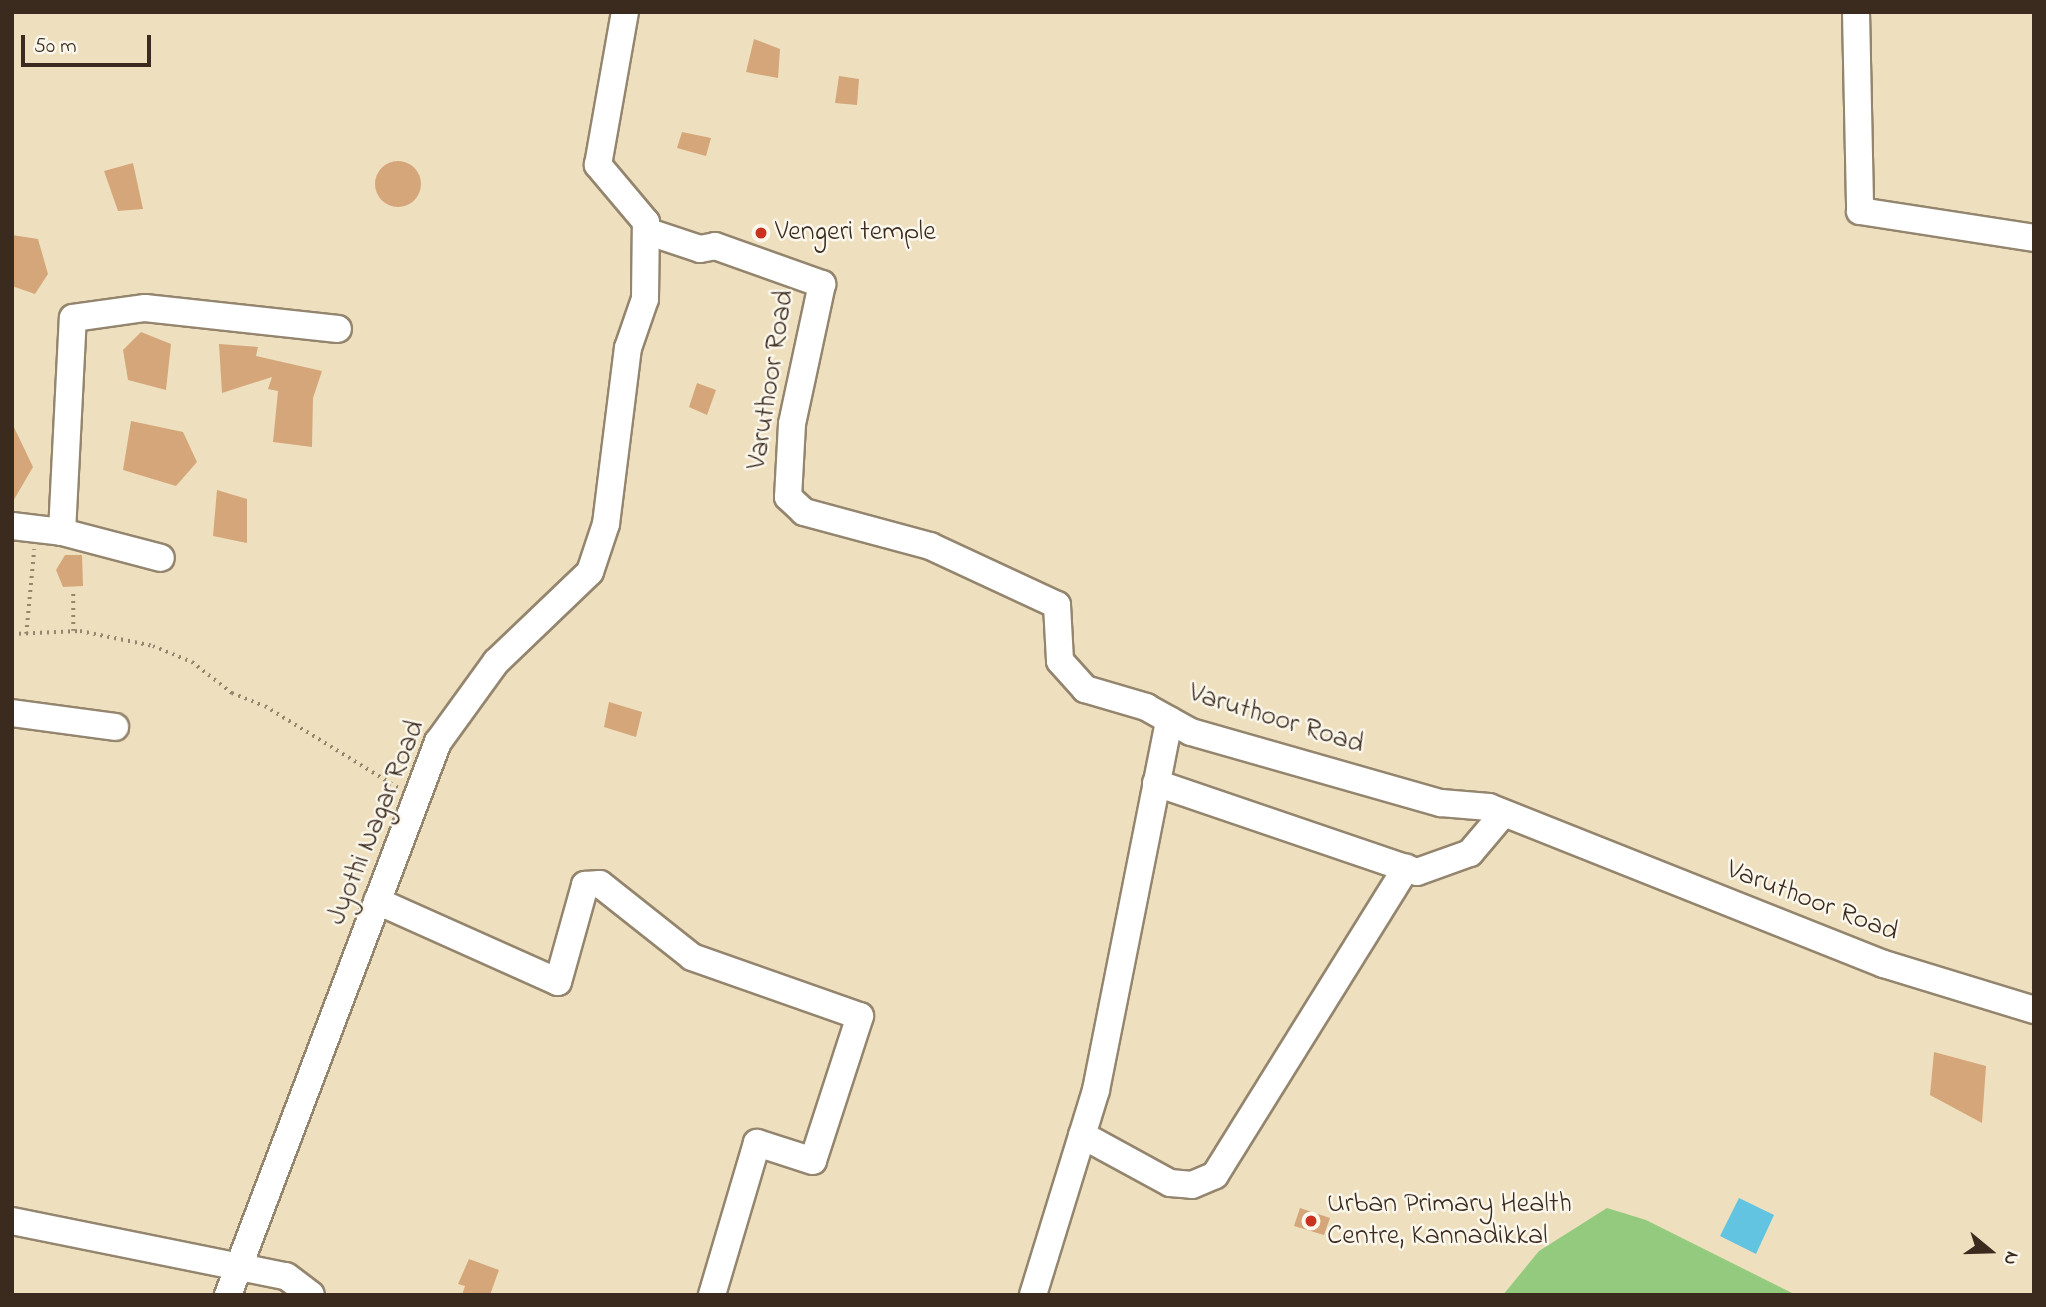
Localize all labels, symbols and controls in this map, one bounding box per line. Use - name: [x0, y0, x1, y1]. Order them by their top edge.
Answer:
- scale bar: [24, 21, 154, 65]
- text: 50 m: [34, 32, 77, 62]
- place label: Vengeri temple: [775, 216, 936, 250]
- marker: Vengeri temple: [753, 225, 769, 241]
- street label: Varuthoor Road: [741, 288, 803, 472]
- street label: Varuthoor Road: [1184, 677, 1368, 763]
- street label: Jyothi Nagar Road: [321, 716, 433, 930]
- street label: Varuthoor Road: [1721, 854, 1903, 950]
- place label: Urban Primary Health Centre, Kannadikkal: [1327, 1188, 1572, 1254]
- marker: Urban Primary Health Centre, Kannadikkal: [1301, 1211, 1321, 1231]
- north arrow: [1955, 1216, 2025, 1286]
- text: N: [1995, 1248, 2025, 1268]

